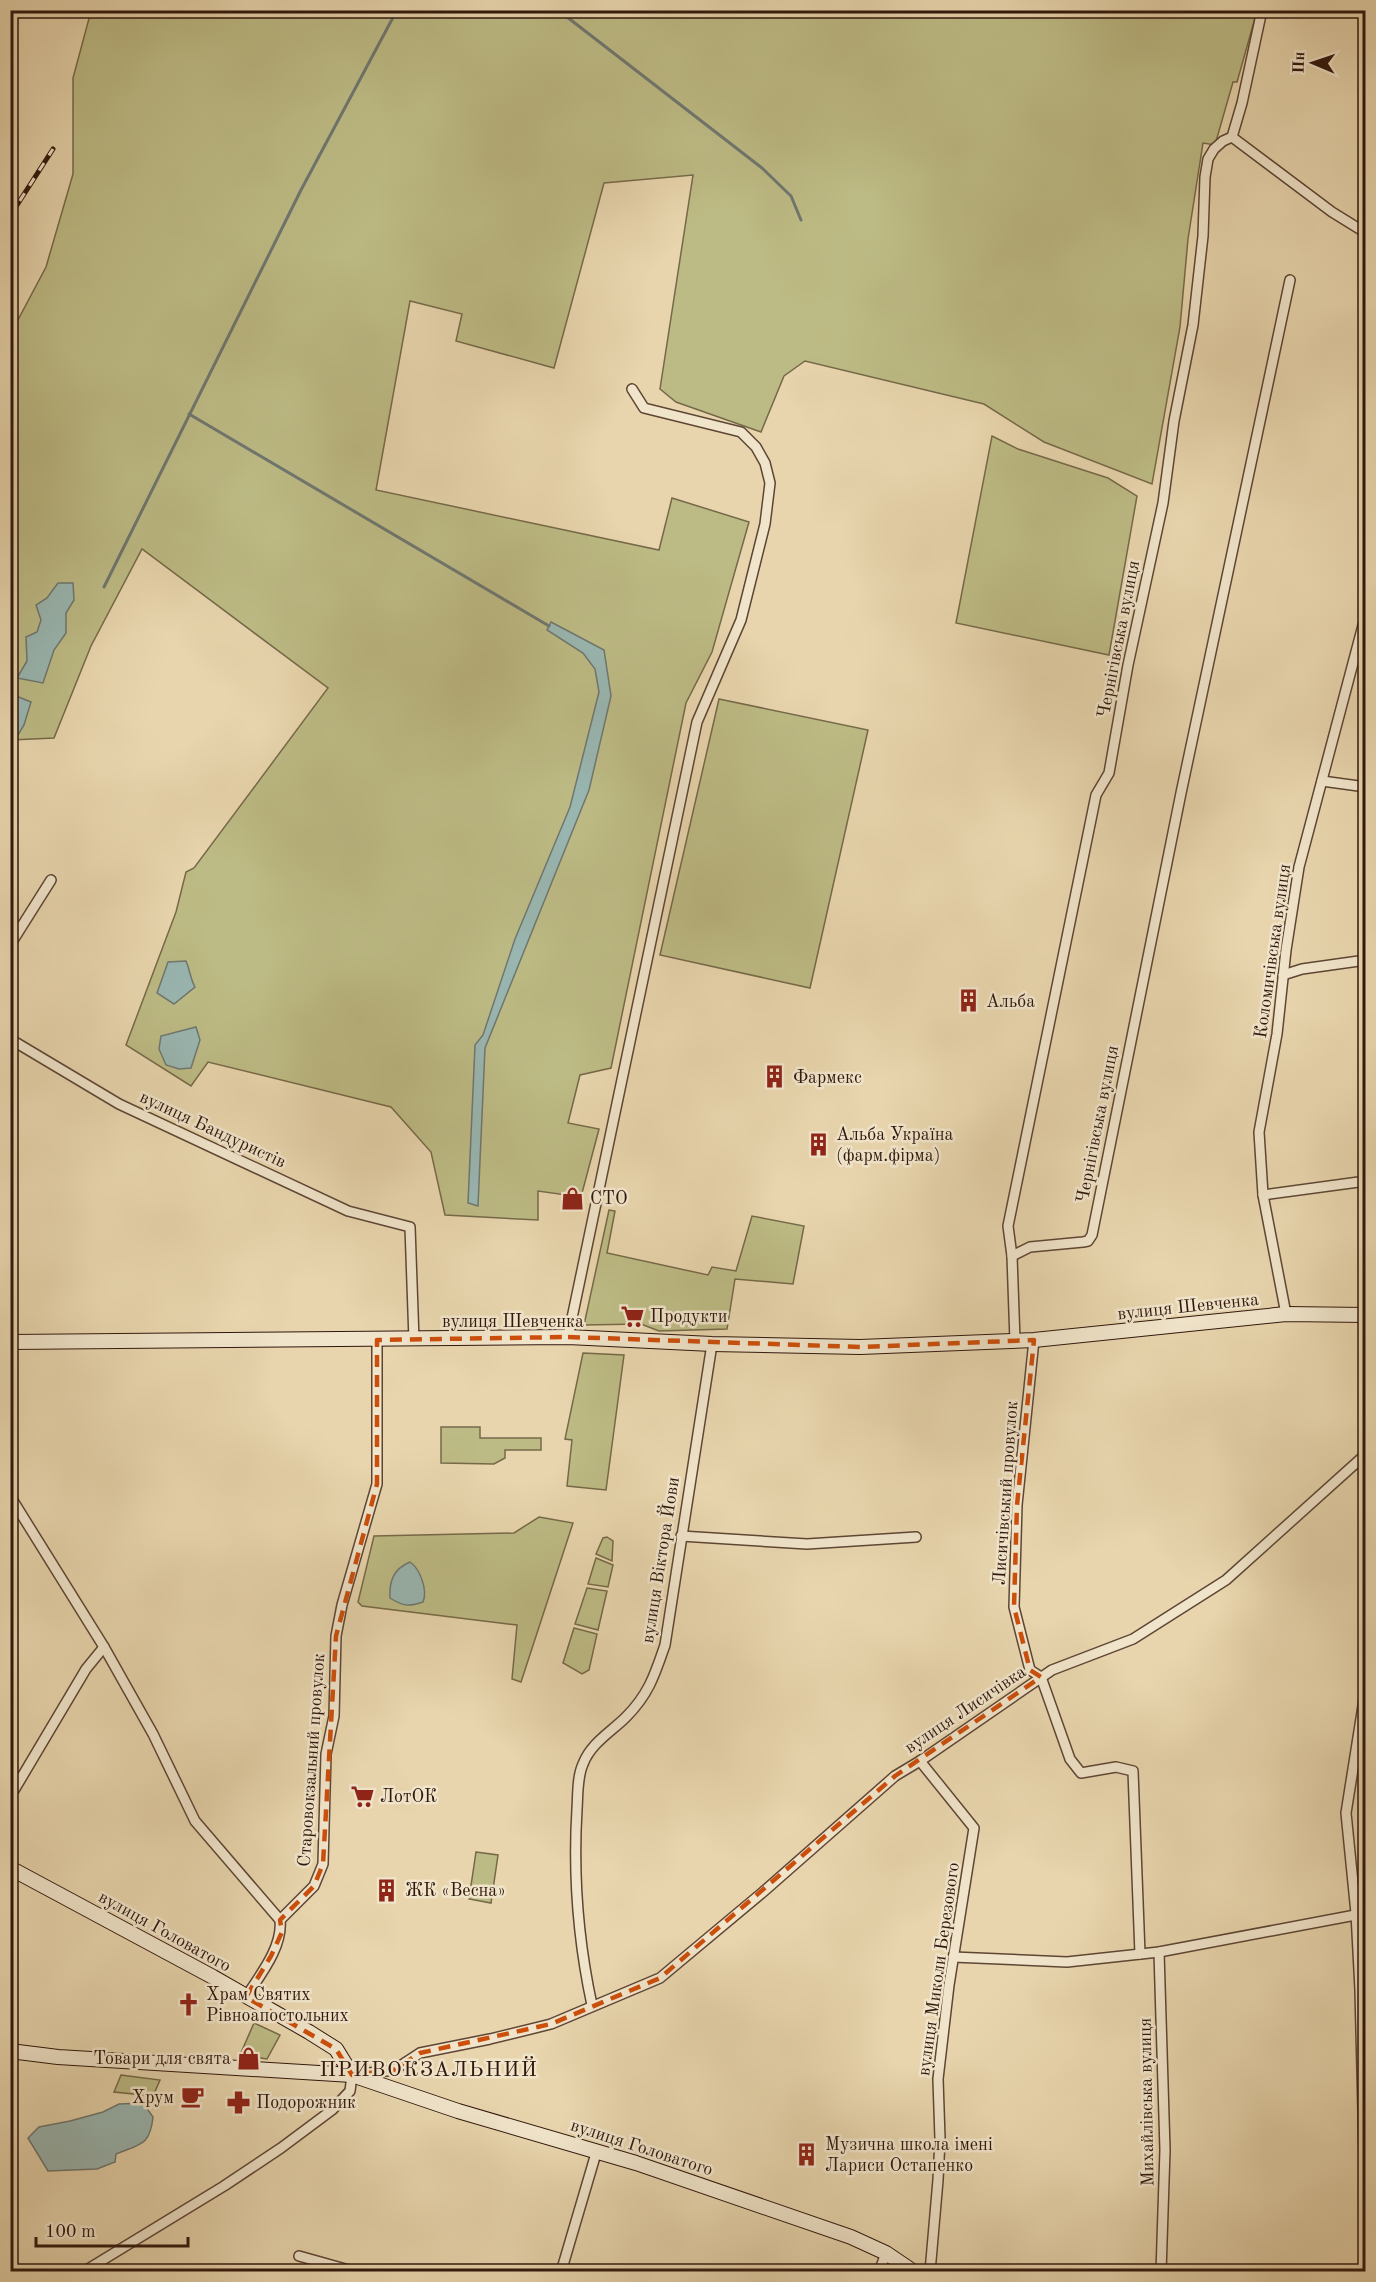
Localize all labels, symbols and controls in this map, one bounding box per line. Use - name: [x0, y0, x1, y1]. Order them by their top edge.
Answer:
- north arrow: [1283, 33, 1343, 93]
- text: Пн: [1292, 51, 1308, 74]
- street label: Чернігівська вулиця: [1095, 559, 1143, 720]
- street label: Коломичівська вулиця: [1252, 863, 1294, 1040]
- building icon: Альба: [955, 988, 981, 1014]
- place label: Альба: [986, 993, 1035, 1011]
- street label: Чернігівська вулиця: [1074, 1044, 1122, 1205]
- building icon: Фармекс: [762, 1064, 788, 1090]
- place label: Фармекс: [793, 1069, 862, 1087]
- street label: вулиця Бандуристів: [137, 1088, 288, 1172]
- place label: Альба Україна (фарм.фірма): [836, 1126, 954, 1166]
- building icon: Альба Україна (фарм.фірма): [805, 1131, 831, 1157]
- shop icon: СТО: [559, 1185, 585, 1211]
- place label: СТО: [590, 1190, 628, 1208]
- street label: вулиця Шевченка: [1117, 1291, 1260, 1323]
- supermarket icon: Продукти: [619, 1303, 645, 1329]
- place label: Продукти: [650, 1308, 728, 1326]
- street label: вулиця Шевченка: [442, 1313, 584, 1331]
- street label: Лисичівський провулок: [991, 1400, 1021, 1586]
- street label: вулиця Віктора Йови: [635, 1475, 683, 1645]
- street label: Старовокзальний провулок: [296, 1653, 328, 1868]
- street label: вулиця Лисичівка: [902, 1663, 1029, 1757]
- supermarket icon: ЛотОК: [349, 1783, 375, 1809]
- place label: ЛотОК: [380, 1788, 437, 1806]
- street label: вулиця Миколи Березового: [915, 1861, 963, 2077]
- building icon: ЖК «Весна»: [374, 1877, 400, 1903]
- place label: ЖК «Весна»: [405, 1882, 506, 1900]
- street label: вулиця Головатого: [95, 1888, 234, 1976]
- place label: Храм Святих Рівноапостольних: [206, 1986, 349, 2025]
- church icon: Храм Святих Рівноапостольних: [175, 1991, 201, 2017]
- street label: Михайлівська вулиця: [1137, 2017, 1157, 2186]
- shop icon: Товари для свята: [236, 2045, 262, 2071]
- place label: Товари для свята: [93, 2050, 231, 2068]
- district label: ПРИВОКЗАЛЬНИЙ: [320, 2055, 539, 2081]
- cafe icon: Хрум: [179, 2084, 205, 2110]
- place label: Хрум: [132, 2089, 174, 2107]
- pharmacy icon: Подорожник: [225, 2089, 251, 2115]
- place label: Подорожник: [256, 2094, 356, 2112]
- street label: вулиця Головатого: [568, 2116, 715, 2179]
- place label: Музична школа імені Лариси Остапенко: [825, 2136, 993, 2175]
- building icon: Музична школа імені Лариси Остапенко: [794, 2141, 820, 2167]
- scale bar: [36, 2210, 188, 2248]
- text: 100 m: [45, 2223, 96, 2241]

